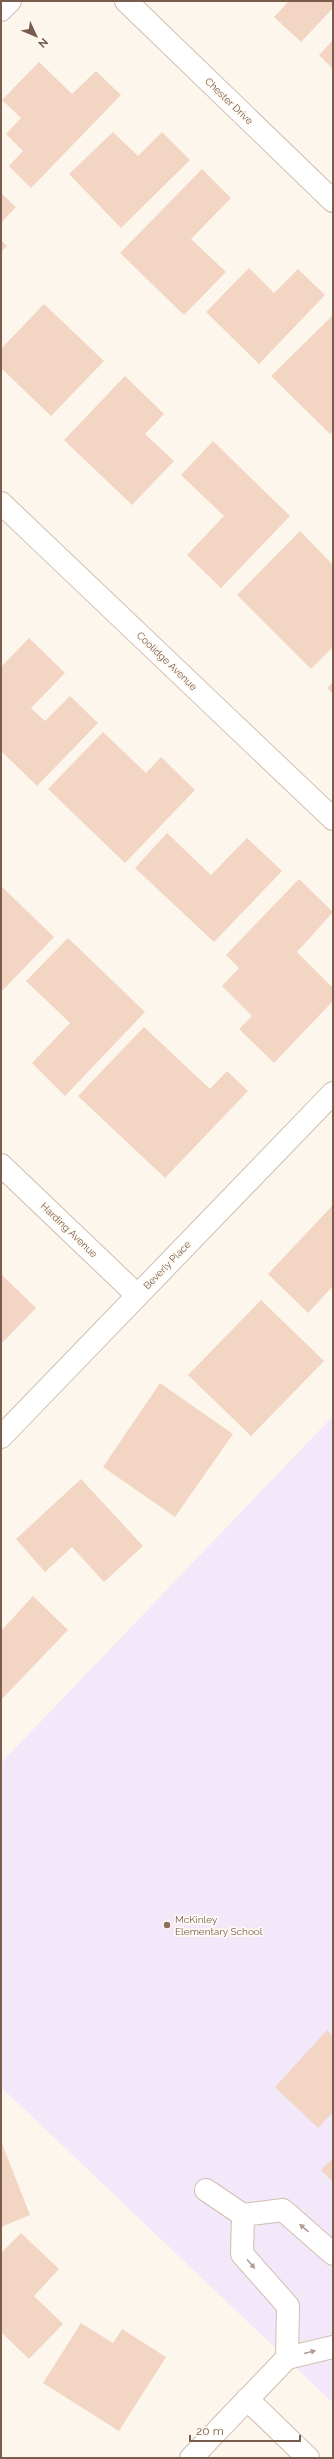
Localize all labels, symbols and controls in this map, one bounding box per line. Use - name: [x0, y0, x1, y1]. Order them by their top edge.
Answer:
- north arrow: [16, 16, 56, 56]
- text: N: [35, 35, 50, 50]
- street label: Chester Drive: [203, 75, 255, 127]
- street label: Coolidge Avenue: [135, 630, 199, 693]
- street label: Harding Avenue: [39, 1200, 99, 1260]
- street label: Beverly Place: [141, 1238, 193, 1291]
- place label: McKinley Elementary School: [175, 1914, 263, 1937]
- marker: McKinley Elementary School: [162, 1920, 172, 1930]
- one-way arrow: [298, 2224, 309, 2233]
- one-way arrow: [247, 2259, 256, 2269]
- one-way arrow: [304, 2349, 316, 2355]
- scale bar: [190, 2417, 300, 2443]
- text: 20 m: [196, 2424, 224, 2438]

